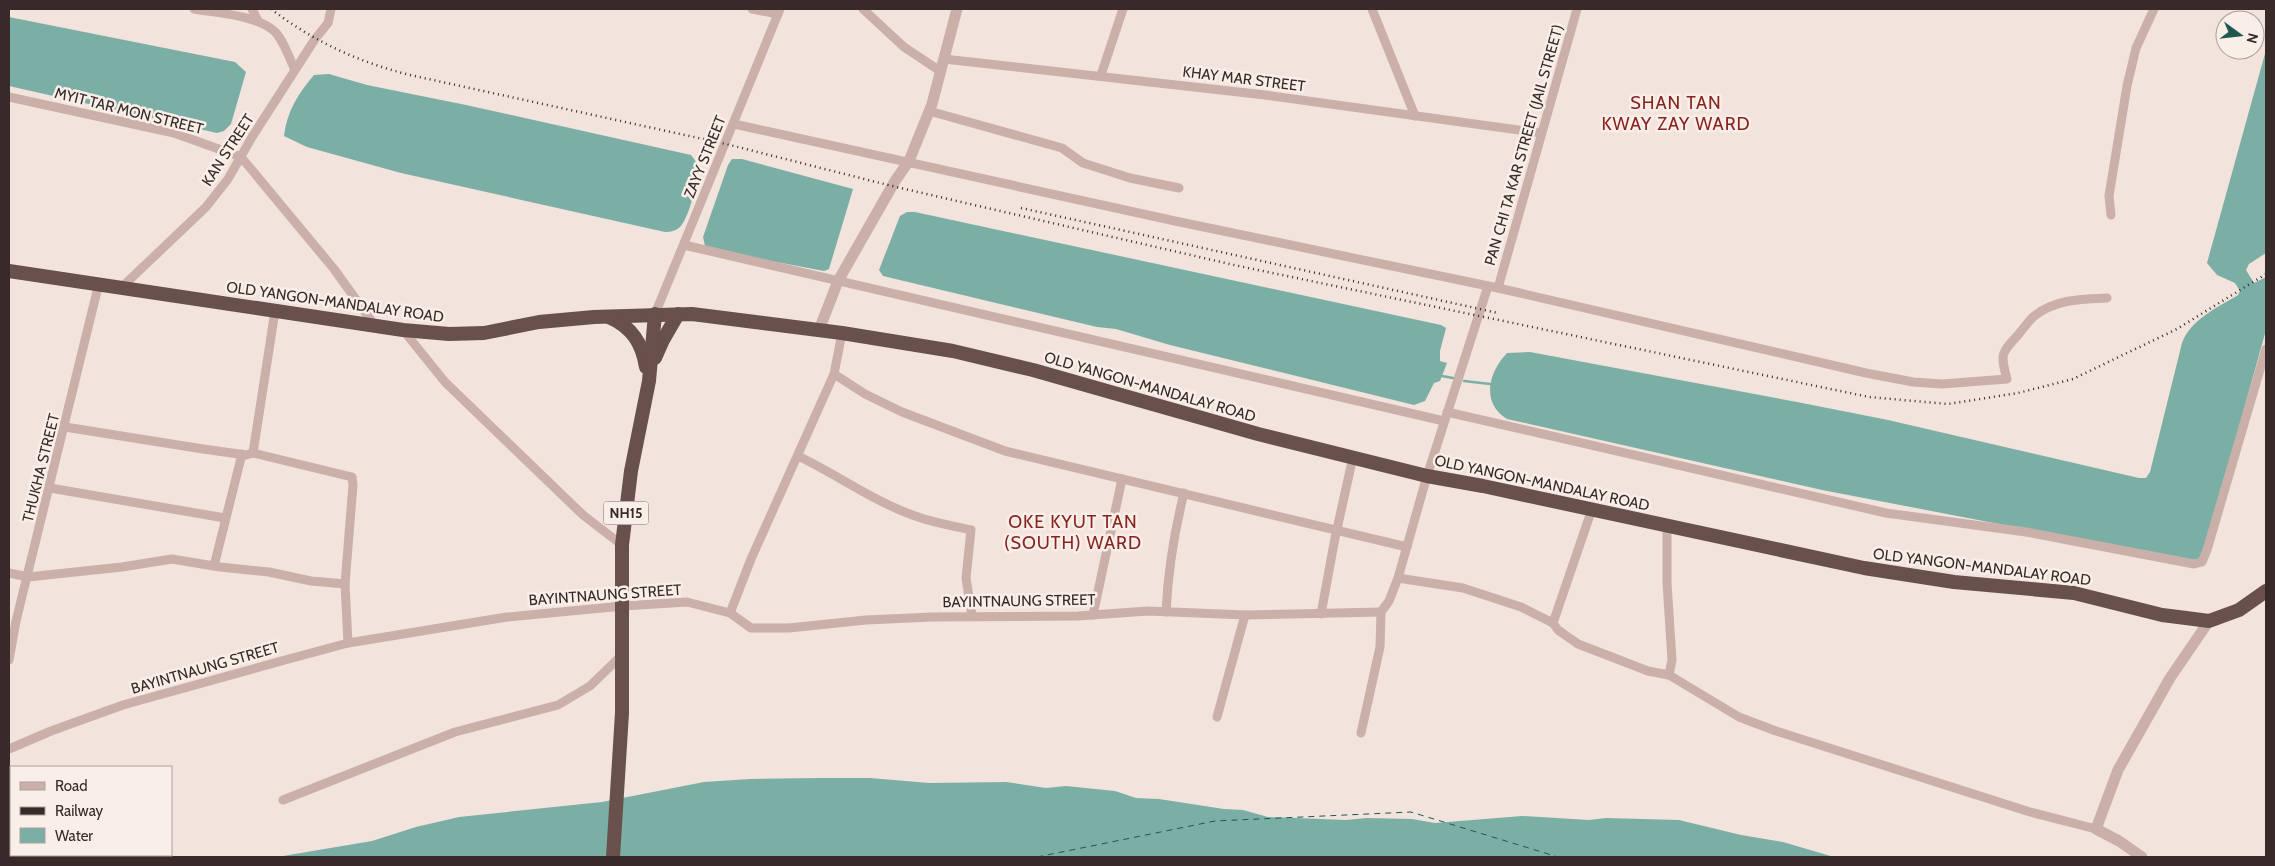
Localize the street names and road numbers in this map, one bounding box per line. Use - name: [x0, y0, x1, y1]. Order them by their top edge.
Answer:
- street label: PAN CHI TA KAR STREET (JAIL STREET): [1481, 22, 1567, 268]
- street label: KHAY MAR STREET: [1182, 63, 1306, 95]
- street label: MYIT TAR MON STREET: [53, 84, 205, 138]
- street label: KAN STREET: [198, 111, 258, 189]
- street label: ZAYY STREET: [680, 113, 730, 201]
- street label: OLD YANGON-MANDALAY ROAD: [225, 278, 445, 326]
- street label: OLD YANGON-MANDALAY ROAD: [1042, 348, 1258, 426]
- street label: THUKHA STREET: [19, 412, 63, 524]
- street label: OLD YANGON-MANDALAY ROAD: [1433, 451, 1651, 515]
- road number: NH15: [604, 502, 648, 524]
- street label: OLD YANGON-MANDALAY ROAD: [1872, 545, 2092, 589]
- street label: BAYINTNAUNG STREET: [528, 581, 682, 609]
- street label: BAYINTNAUNG STREET: [942, 591, 1096, 611]
- street label: BAYINTNAUNG STREET: [129, 638, 281, 698]

